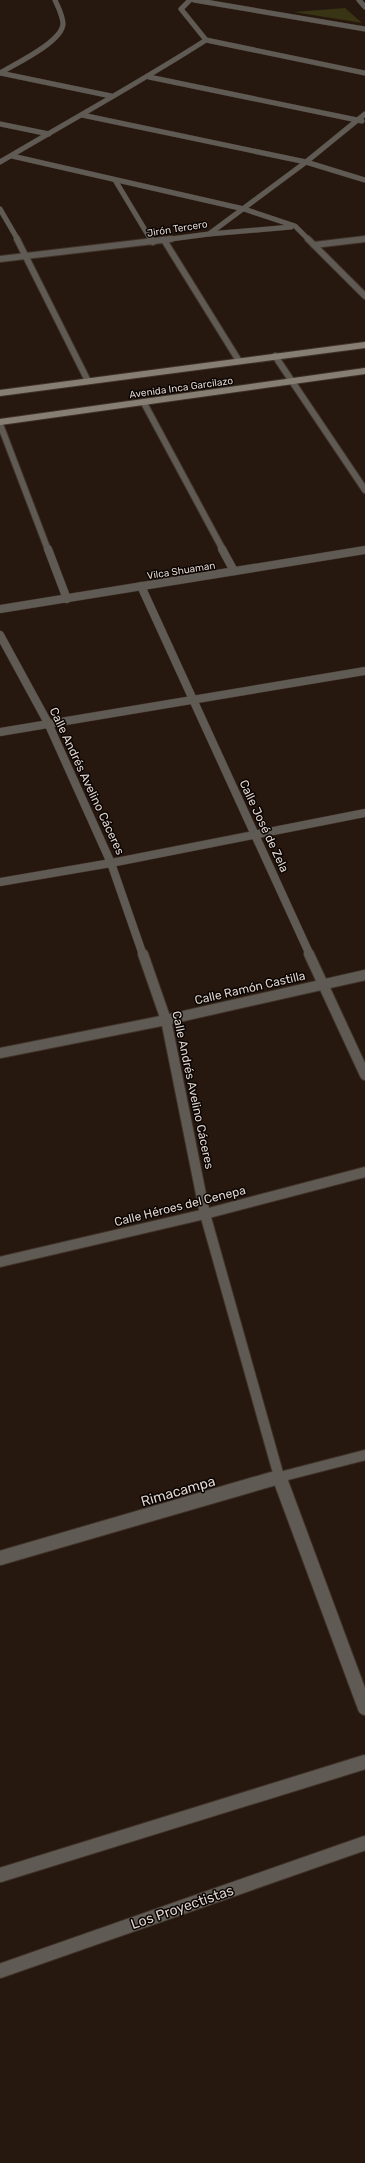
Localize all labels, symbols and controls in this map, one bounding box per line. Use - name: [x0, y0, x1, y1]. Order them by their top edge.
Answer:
- street label: Jirón Tercero: [146, 218, 209, 240]
- street label: Avenida Inca Garcilazo: [128, 375, 234, 401]
- street label: Vilca Shuaman: [146, 560, 216, 582]
- street label: Calle Andrés Avelino Cáceres: [47, 705, 127, 857]
- street label: Calle José de Zela: [236, 778, 292, 874]
- street label: Calle Ramón Castilla: [193, 968, 307, 1008]
- street label: Calle Andrés Avelino Cáceres: [169, 1010, 217, 1170]
- street label: Calle Héroes del Cenepa: [113, 1183, 247, 1229]
- street label: Rimacampa: [139, 1473, 217, 1510]
- street label: Los Proyectistas: [128, 1882, 236, 1933]

